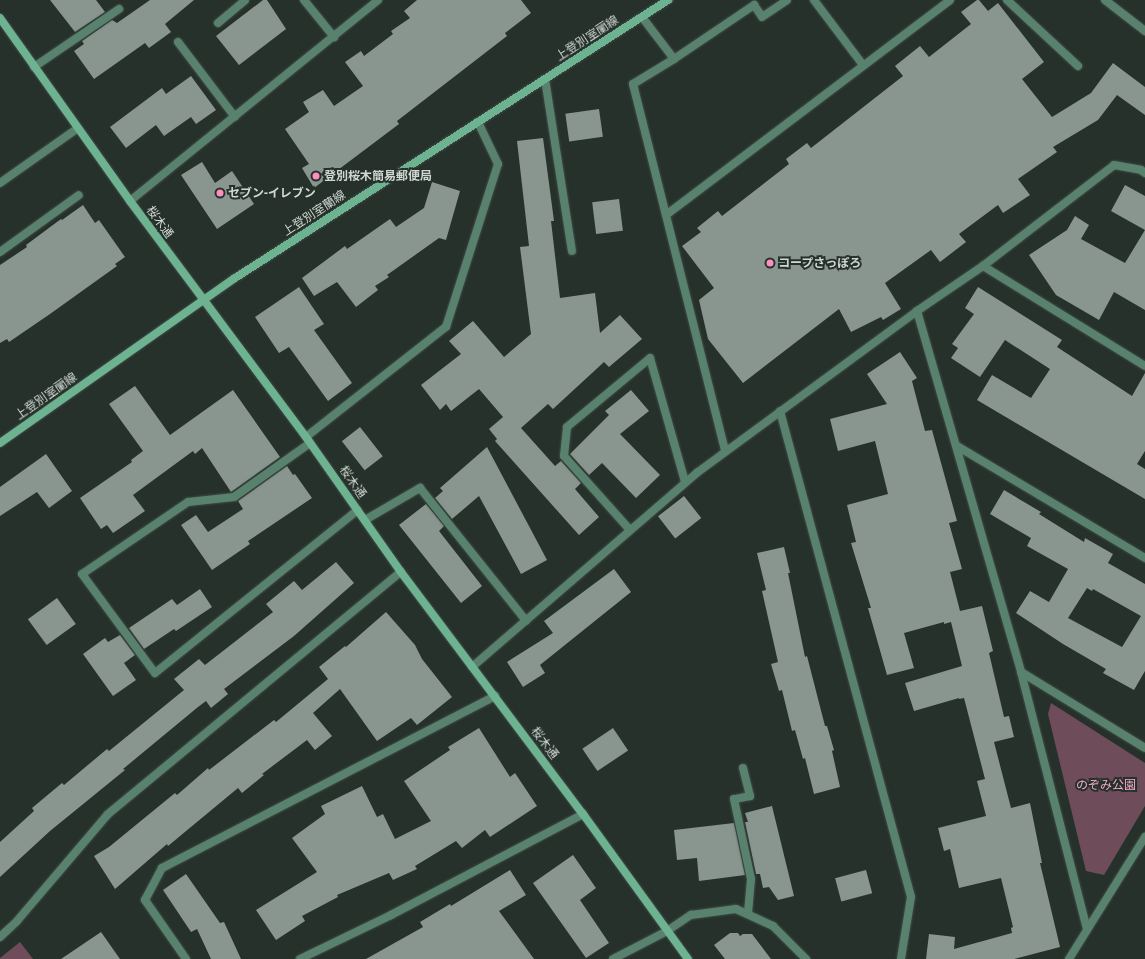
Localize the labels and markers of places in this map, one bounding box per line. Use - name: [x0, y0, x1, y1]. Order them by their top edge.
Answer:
- place label: 登別桜木簡易郵便局: [324, 169, 432, 183]
- marker: 登別桜木簡易郵便局: [311, 171, 321, 181]
- place label: セブン-イレブン: [228, 186, 316, 200]
- marker: セブン-イレブン: [215, 188, 225, 198]
- place label: コープさっぽろ: [778, 256, 862, 270]
- marker: コープさっぽろ: [765, 258, 775, 268]

